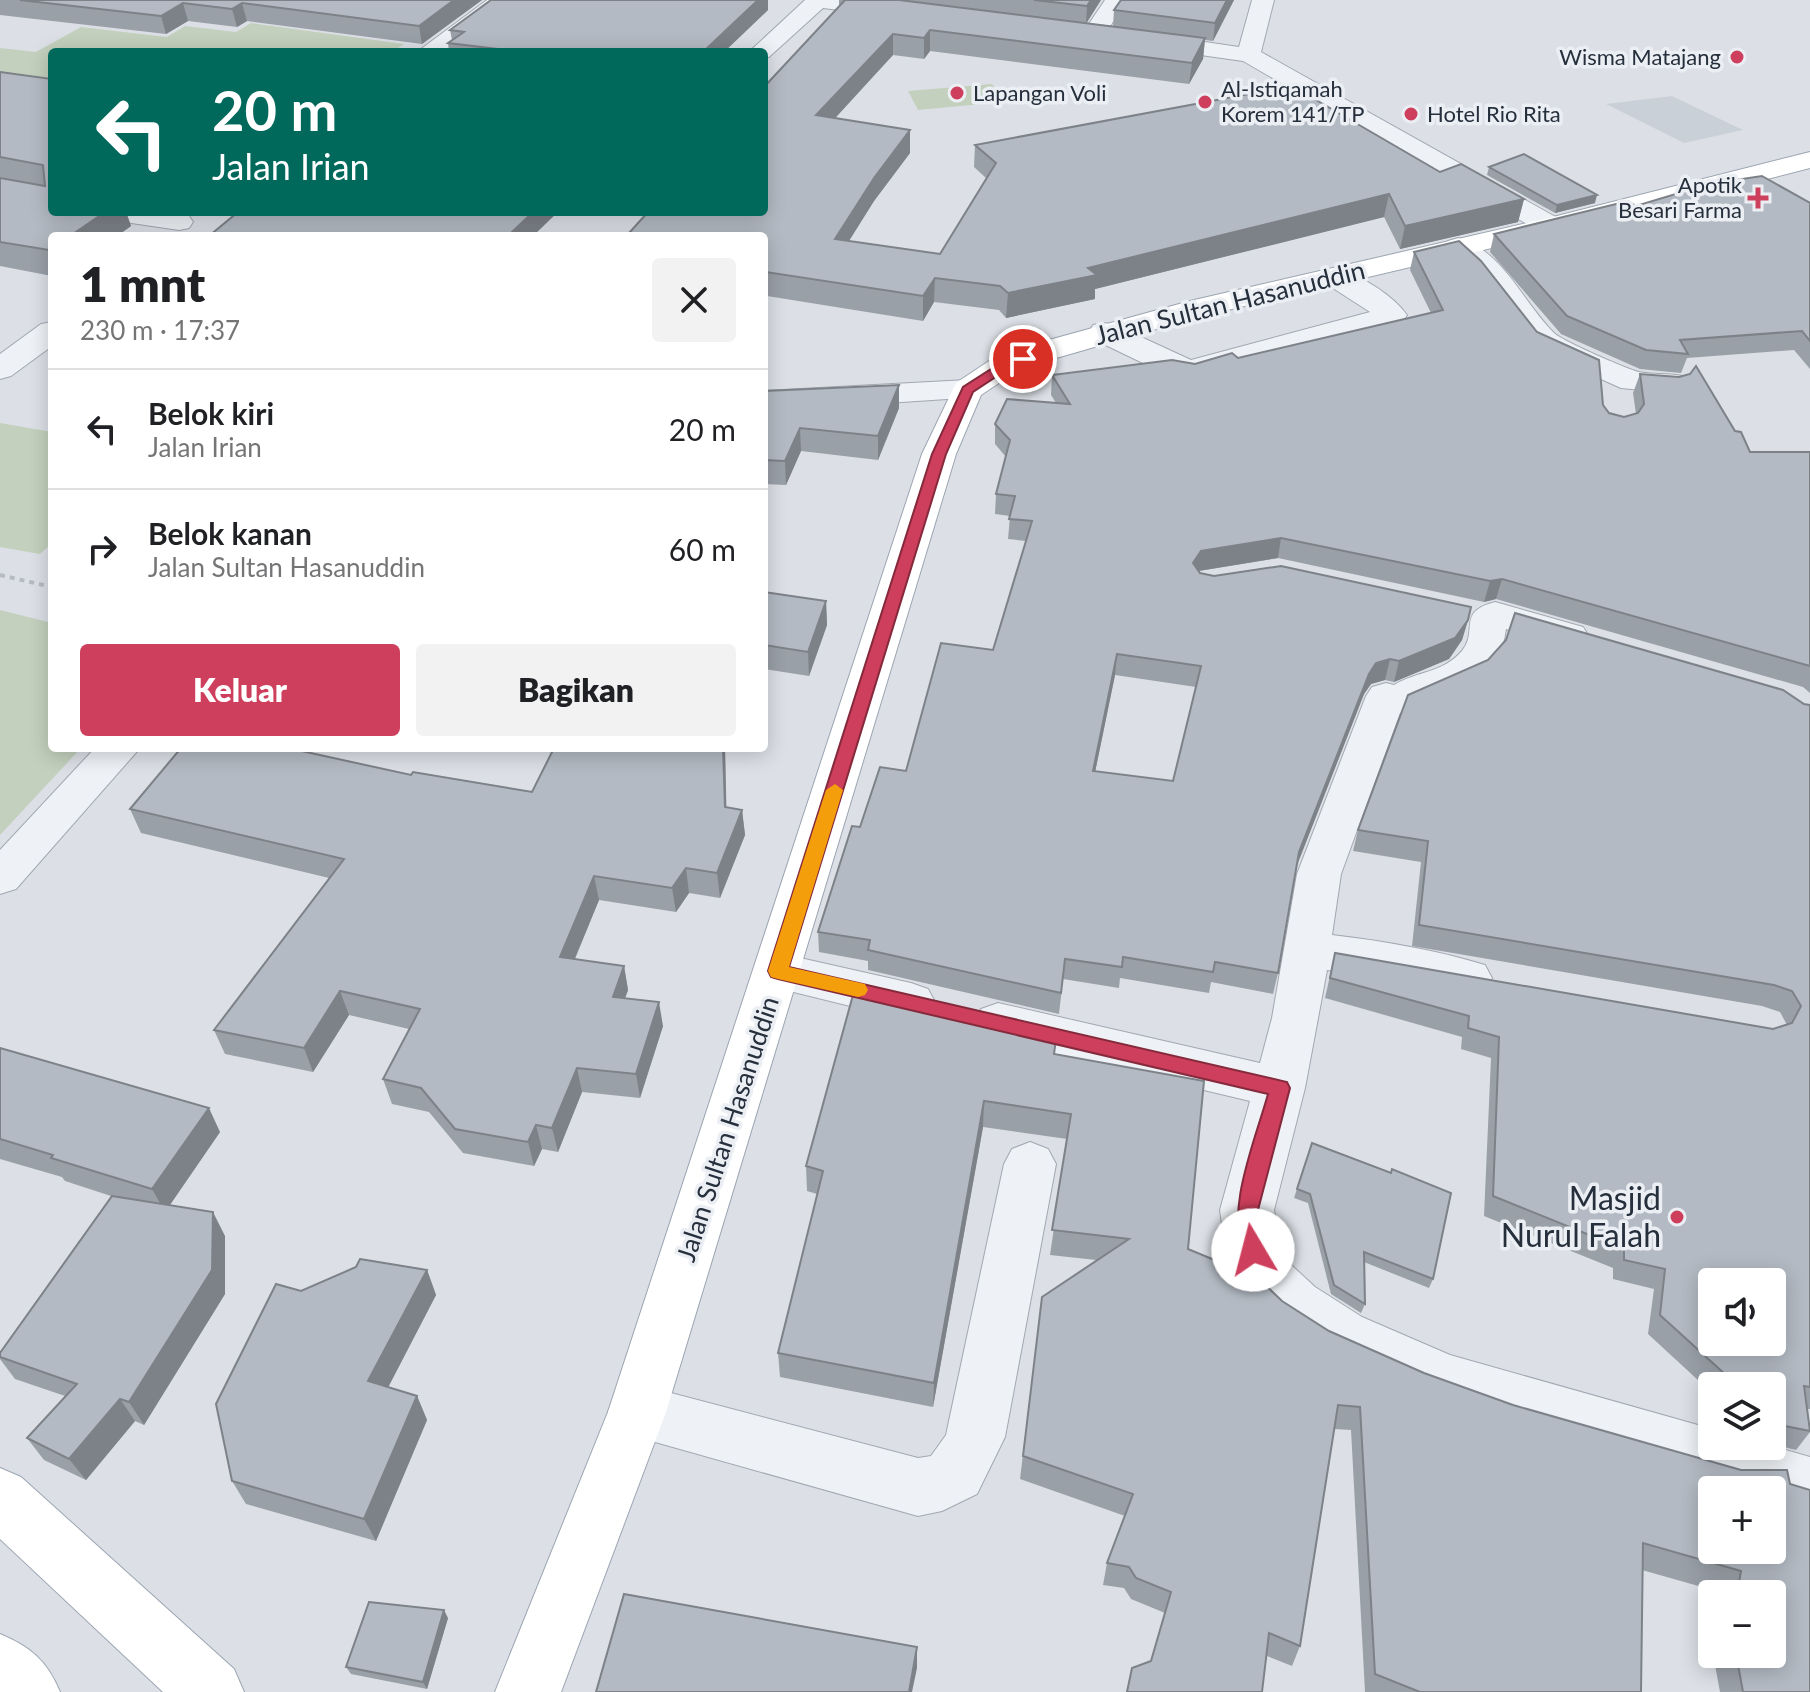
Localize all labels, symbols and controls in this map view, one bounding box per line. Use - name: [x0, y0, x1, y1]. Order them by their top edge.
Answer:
- place label: Wisma Matajang: [1559, 43, 1721, 70]
- marker: Wisma Matajang: [1728, 48, 1746, 66]
- place label: Al-Istiqamah Korem 141/TP: [1221, 75, 1365, 127]
- text: 20 m: [212, 76, 337, 143]
- place label: Lapangan Voli: [973, 79, 1106, 106]
- icon: left: [80, 80, 184, 184]
- marker: Lapangan Voli: [948, 84, 966, 102]
- marker: Al-Istiqamah Korem 141/TP: [1196, 93, 1214, 111]
- place label: Hotel Rio Rita: [1427, 100, 1561, 127]
- marker: Hotel Rio Rita: [1402, 105, 1420, 123]
- text: Jalan Irian: [212, 144, 370, 188]
- place label: Apotik Besari Farma: [1618, 171, 1743, 223]
- marker: Apotik Besari Farma: [1749, 189, 1767, 207]
- street label: Jalan Sultan Hasanuddin: [1092, 253, 1368, 351]
- text: 1 mnt: [80, 255, 205, 312]
- button: close: [652, 258, 736, 342]
- text: 230 m · 17:37: [80, 314, 240, 346]
- pin: [989, 325, 1057, 393]
- icon: arrive: [1001, 337, 1045, 381]
- text: Belok kiri: [148, 395, 274, 431]
- icon: left: [80, 407, 124, 451]
- text: 20 m: [669, 411, 736, 447]
- text: Jalan Irian: [148, 431, 262, 463]
- text: Belok kanan: [148, 515, 312, 551]
- icon: right: [80, 527, 124, 571]
- text: 60 m: [669, 531, 736, 567]
- text: Jalan Sultan Hasanuddin: [148, 551, 425, 583]
- button: Keluar: [80, 644, 400, 736]
- button: Bagikan: [416, 644, 736, 736]
- street label: Jalan Sultan Hasanuddin: [669, 992, 785, 1265]
- place label: Masjid Nurul Falah: [1501, 1178, 1661, 1254]
- position arrow: [1211, 1208, 1295, 1292]
- marker: Masjid Nurul Falah: [1668, 1208, 1686, 1226]
- map controls: [1698, 1268, 1786, 1668]
- button: sound: [1698, 1268, 1786, 1356]
- button: layers: [1698, 1372, 1786, 1460]
- button: +: [1698, 1476, 1786, 1564]
- button: −: [1698, 1580, 1786, 1668]

